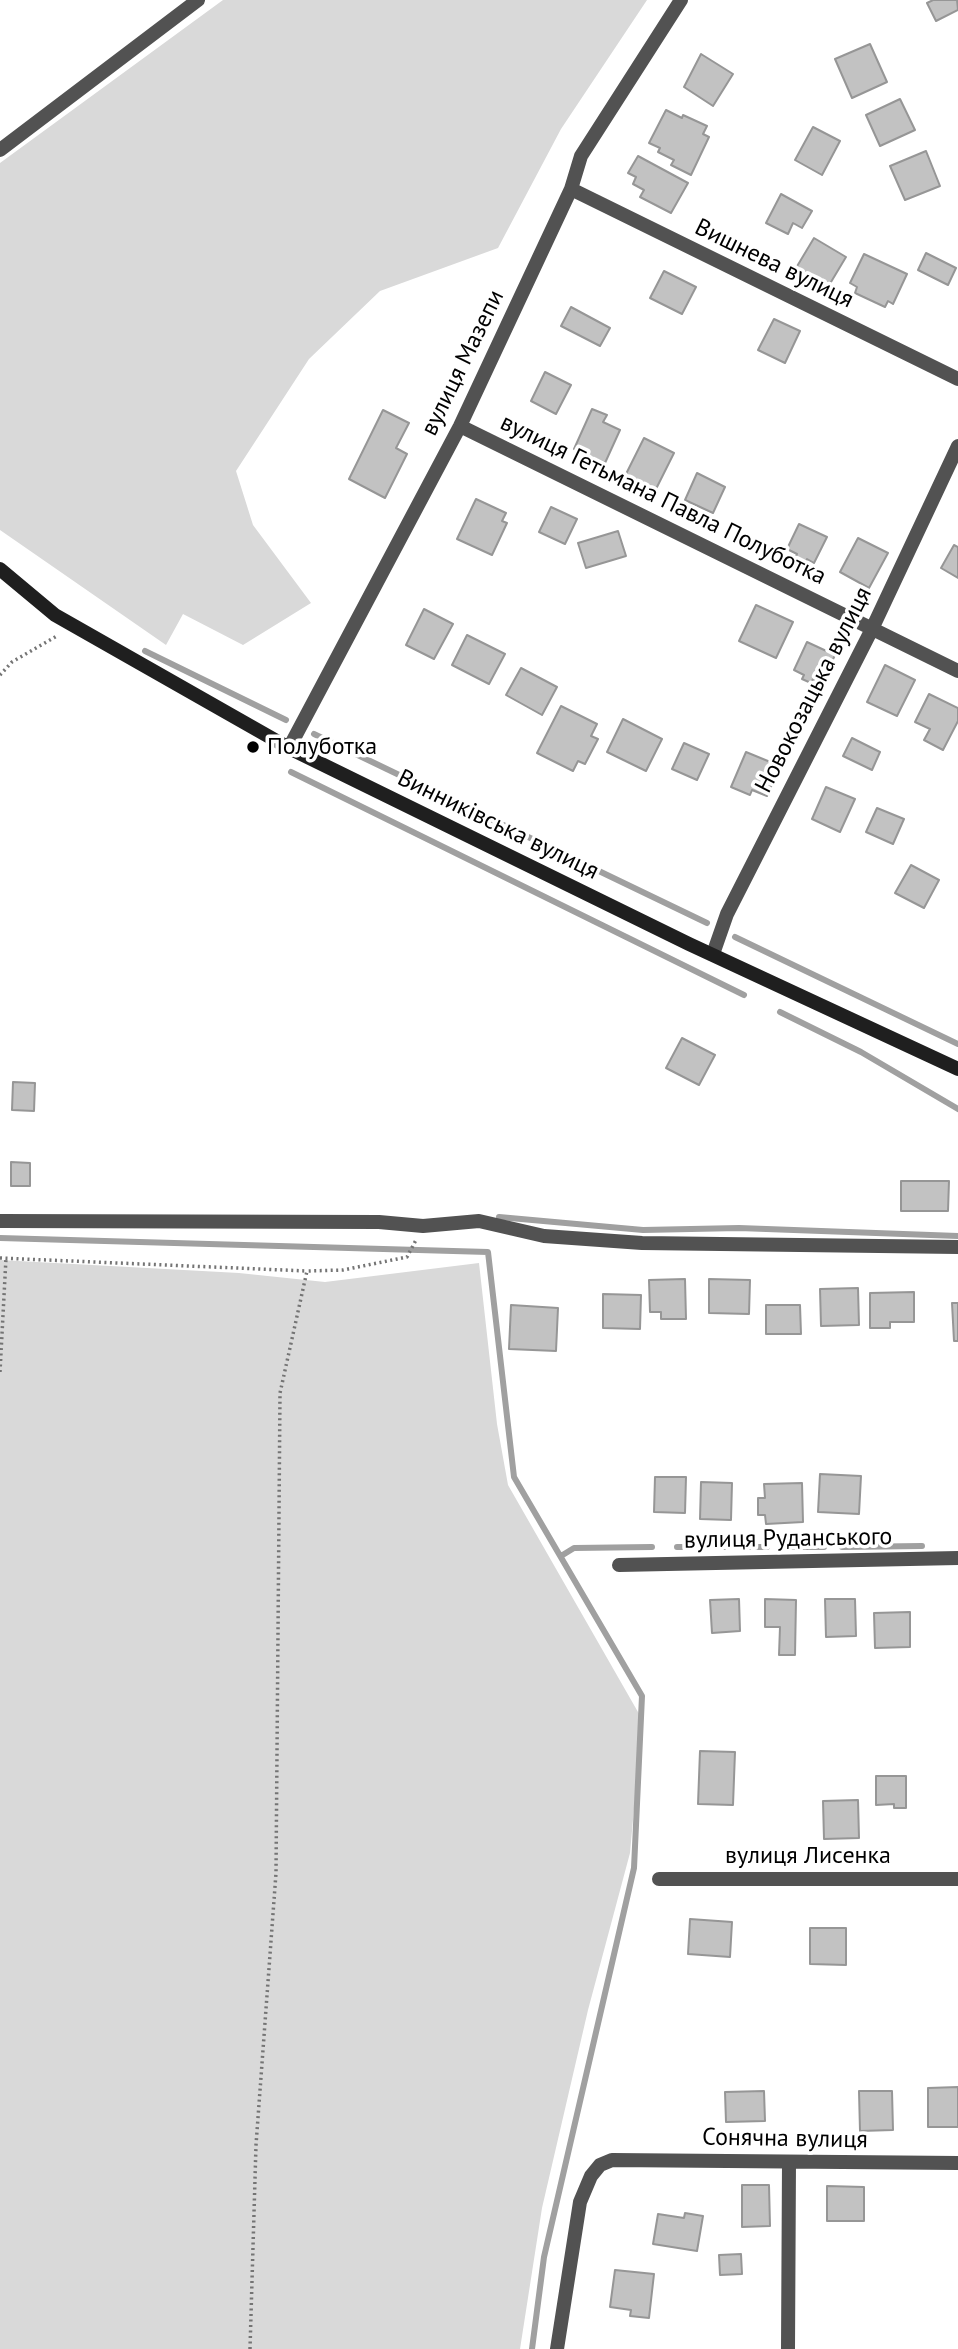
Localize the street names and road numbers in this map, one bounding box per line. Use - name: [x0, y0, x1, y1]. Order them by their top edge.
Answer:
- street label: Вишнева вулиця: [690, 213, 858, 315]
- street label: вулиця Мазепи: [415, 285, 511, 441]
- street label: вулиця Гетьмана Павла Полуботка: [496, 408, 830, 592]
- street label: Новокозацька вулиця: [750, 582, 878, 798]
- street label: Винниківська вулиця: [393, 764, 603, 886]
- street label: вулиця Руданського: [684, 1523, 892, 1555]
- street label: вулиця Лисенка: [725, 1842, 891, 1870]
- street label: Сонячна вулиця: [702, 2123, 868, 2155]

